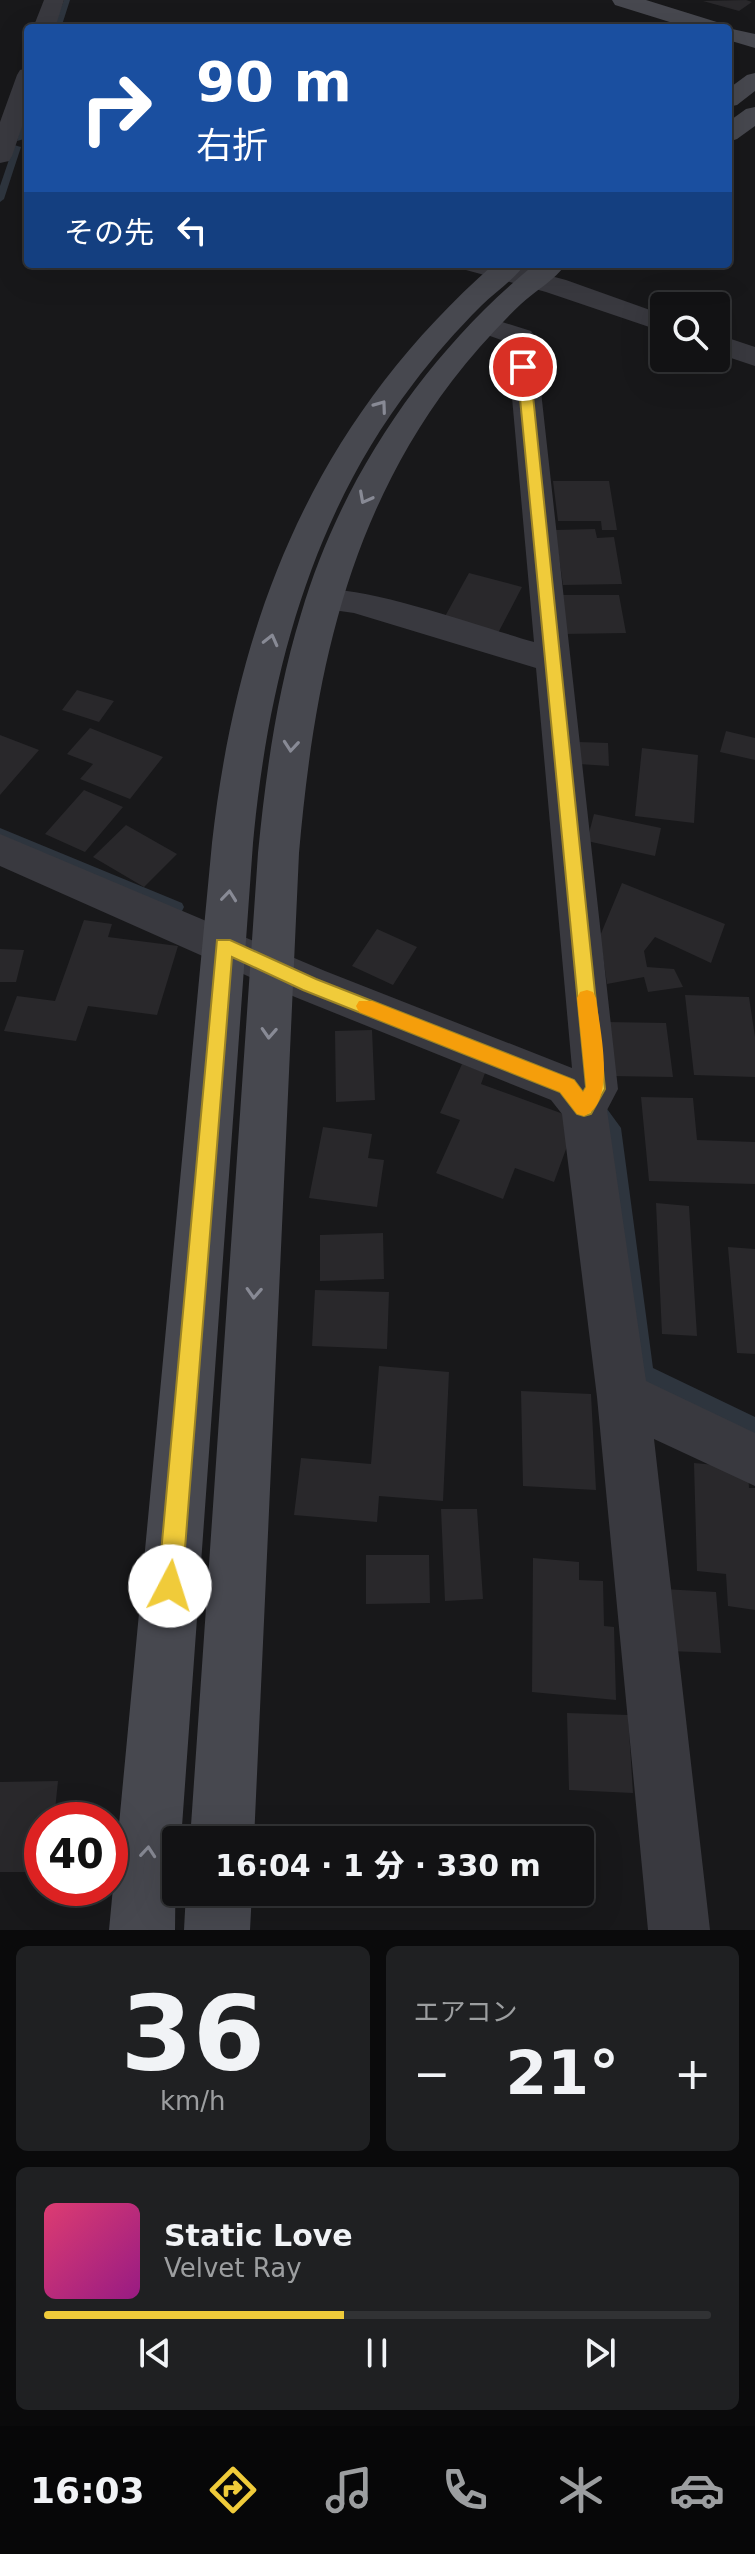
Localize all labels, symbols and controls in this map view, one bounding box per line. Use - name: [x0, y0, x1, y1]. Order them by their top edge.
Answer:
- text: 90 m: [196, 49, 352, 114]
- icon: right: [64, 56, 168, 160]
- text: 右折: [196, 125, 268, 166]
- icon: left: [170, 208, 214, 252]
- text: その先: [64, 215, 154, 250]
- map controls: [650, 292, 730, 372]
- button: search: [650, 292, 730, 372]
- pin: [489, 333, 557, 401]
- icon: arrive: [501, 345, 545, 389]
- one-way arrow: [371, 400, 386, 414]
- one-way arrow: [360, 490, 375, 505]
- one-way arrow: [262, 633, 279, 647]
- one-way arrow: [283, 740, 300, 753]
- one-way arrow: [220, 889, 237, 902]
- one-way arrow: [261, 1027, 278, 1040]
- one-way arrow: [246, 1287, 263, 1300]
- position arrow: [128, 1544, 212, 1628]
- speed limit sign: 40: [24, 1802, 128, 1906]
- one-way arrow: [139, 1845, 156, 1858]
- text: 16:04 · 1 分 · 330 m: [215, 1848, 541, 1883]
- text: 36: [120, 1973, 265, 2095]
- text: エアコン: [414, 1997, 518, 2027]
- text: 21°: [506, 2038, 619, 2108]
- text: −: [414, 2048, 450, 2099]
- text: +: [674, 2048, 711, 2099]
- text: km/h: [160, 2086, 226, 2116]
- text: Static Love: [164, 2218, 353, 2253]
- text: Velvet Ray: [164, 2253, 302, 2283]
- icon: previous: [133, 2331, 177, 2375]
- icon: pause: [355, 2331, 399, 2375]
- icon: next: [578, 2331, 622, 2375]
- icon: directions: [205, 2462, 261, 2518]
- icon: music: [321, 2462, 377, 2518]
- icon: phone: [437, 2462, 493, 2518]
- icon: climate: [553, 2462, 609, 2518]
- icon: car: [669, 2462, 725, 2518]
- text: 16:03: [30, 2470, 145, 2511]

